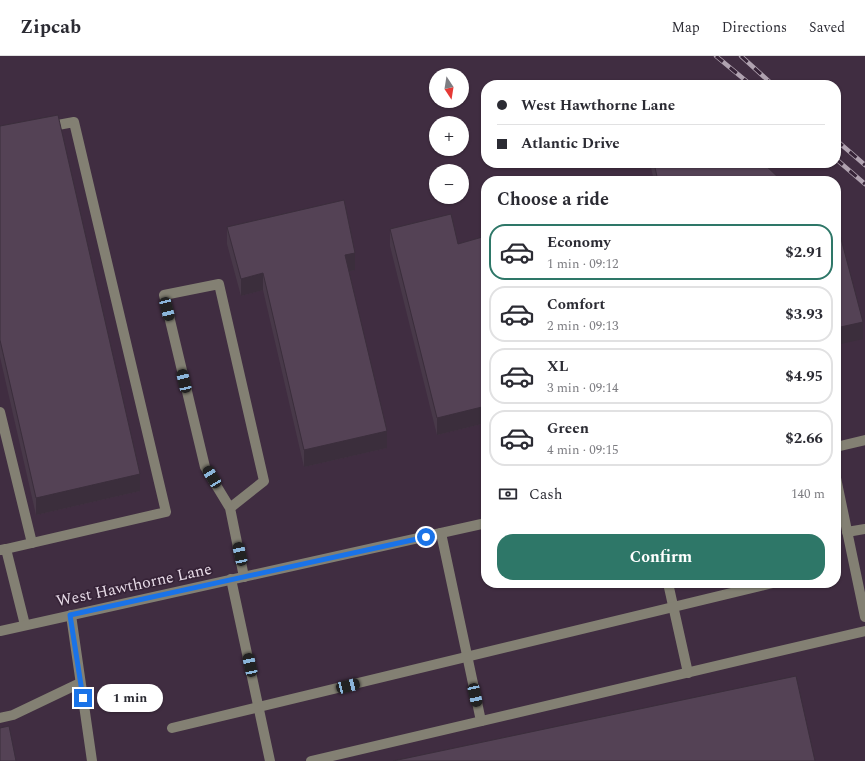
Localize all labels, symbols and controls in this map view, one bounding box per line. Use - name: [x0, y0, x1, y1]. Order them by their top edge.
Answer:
- text: Zipcab: [20, 13, 81, 42]
- text: Map: [672, 17, 700, 38]
- text: Directions: [722, 17, 787, 38]
- text: Saved: [809, 17, 845, 38]
- north arrow: [429, 68, 469, 108]
- map controls: [429, 68, 469, 204]
- text: West Hawthorne Lane: [521, 94, 675, 117]
- button: +: [429, 116, 469, 156]
- text: Atlantic Drive: [521, 132, 620, 155]
- button: −: [429, 164, 469, 204]
- text: Choose a ride: [497, 186, 609, 213]
- text: Economy: [547, 231, 611, 254]
- icon: car: [499, 234, 535, 270]
- text: $2.91: [785, 241, 823, 264]
- text: 1 min · 09:12: [547, 254, 619, 274]
- text: Comfort: [547, 293, 605, 316]
- car: [158, 296, 176, 322]
- icon: car: [499, 296, 535, 332]
- text: $3.93: [785, 303, 823, 326]
- text: 2 min · 09:13: [547, 316, 619, 336]
- text: XL: [547, 355, 568, 378]
- icon: car: [499, 358, 535, 394]
- text: $4.95: [785, 365, 823, 388]
- car: [175, 368, 193, 394]
- text: 3 min · 09:14: [547, 378, 619, 398]
- text: Green: [547, 417, 589, 440]
- icon: car: [499, 420, 535, 456]
- text: $2.66: [785, 427, 823, 450]
- text: 4 min · 09:15: [547, 440, 619, 460]
- car: [201, 464, 223, 490]
- icon: cash: [497, 483, 519, 505]
- text: Cash: [529, 483, 562, 506]
- text: 140 m: [791, 484, 825, 504]
- route start: [417, 528, 435, 546]
- button: Confirm: [497, 534, 825, 580]
- car: [232, 541, 248, 567]
- street label: West Hawthorne Lane: [54, 557, 214, 613]
- car: [242, 652, 258, 678]
- car: [335, 677, 361, 695]
- car: [467, 682, 483, 708]
- callout: 1 min: [97, 684, 163, 712]
- text: 1 min: [113, 688, 147, 708]
- route end: [74, 689, 92, 707]

